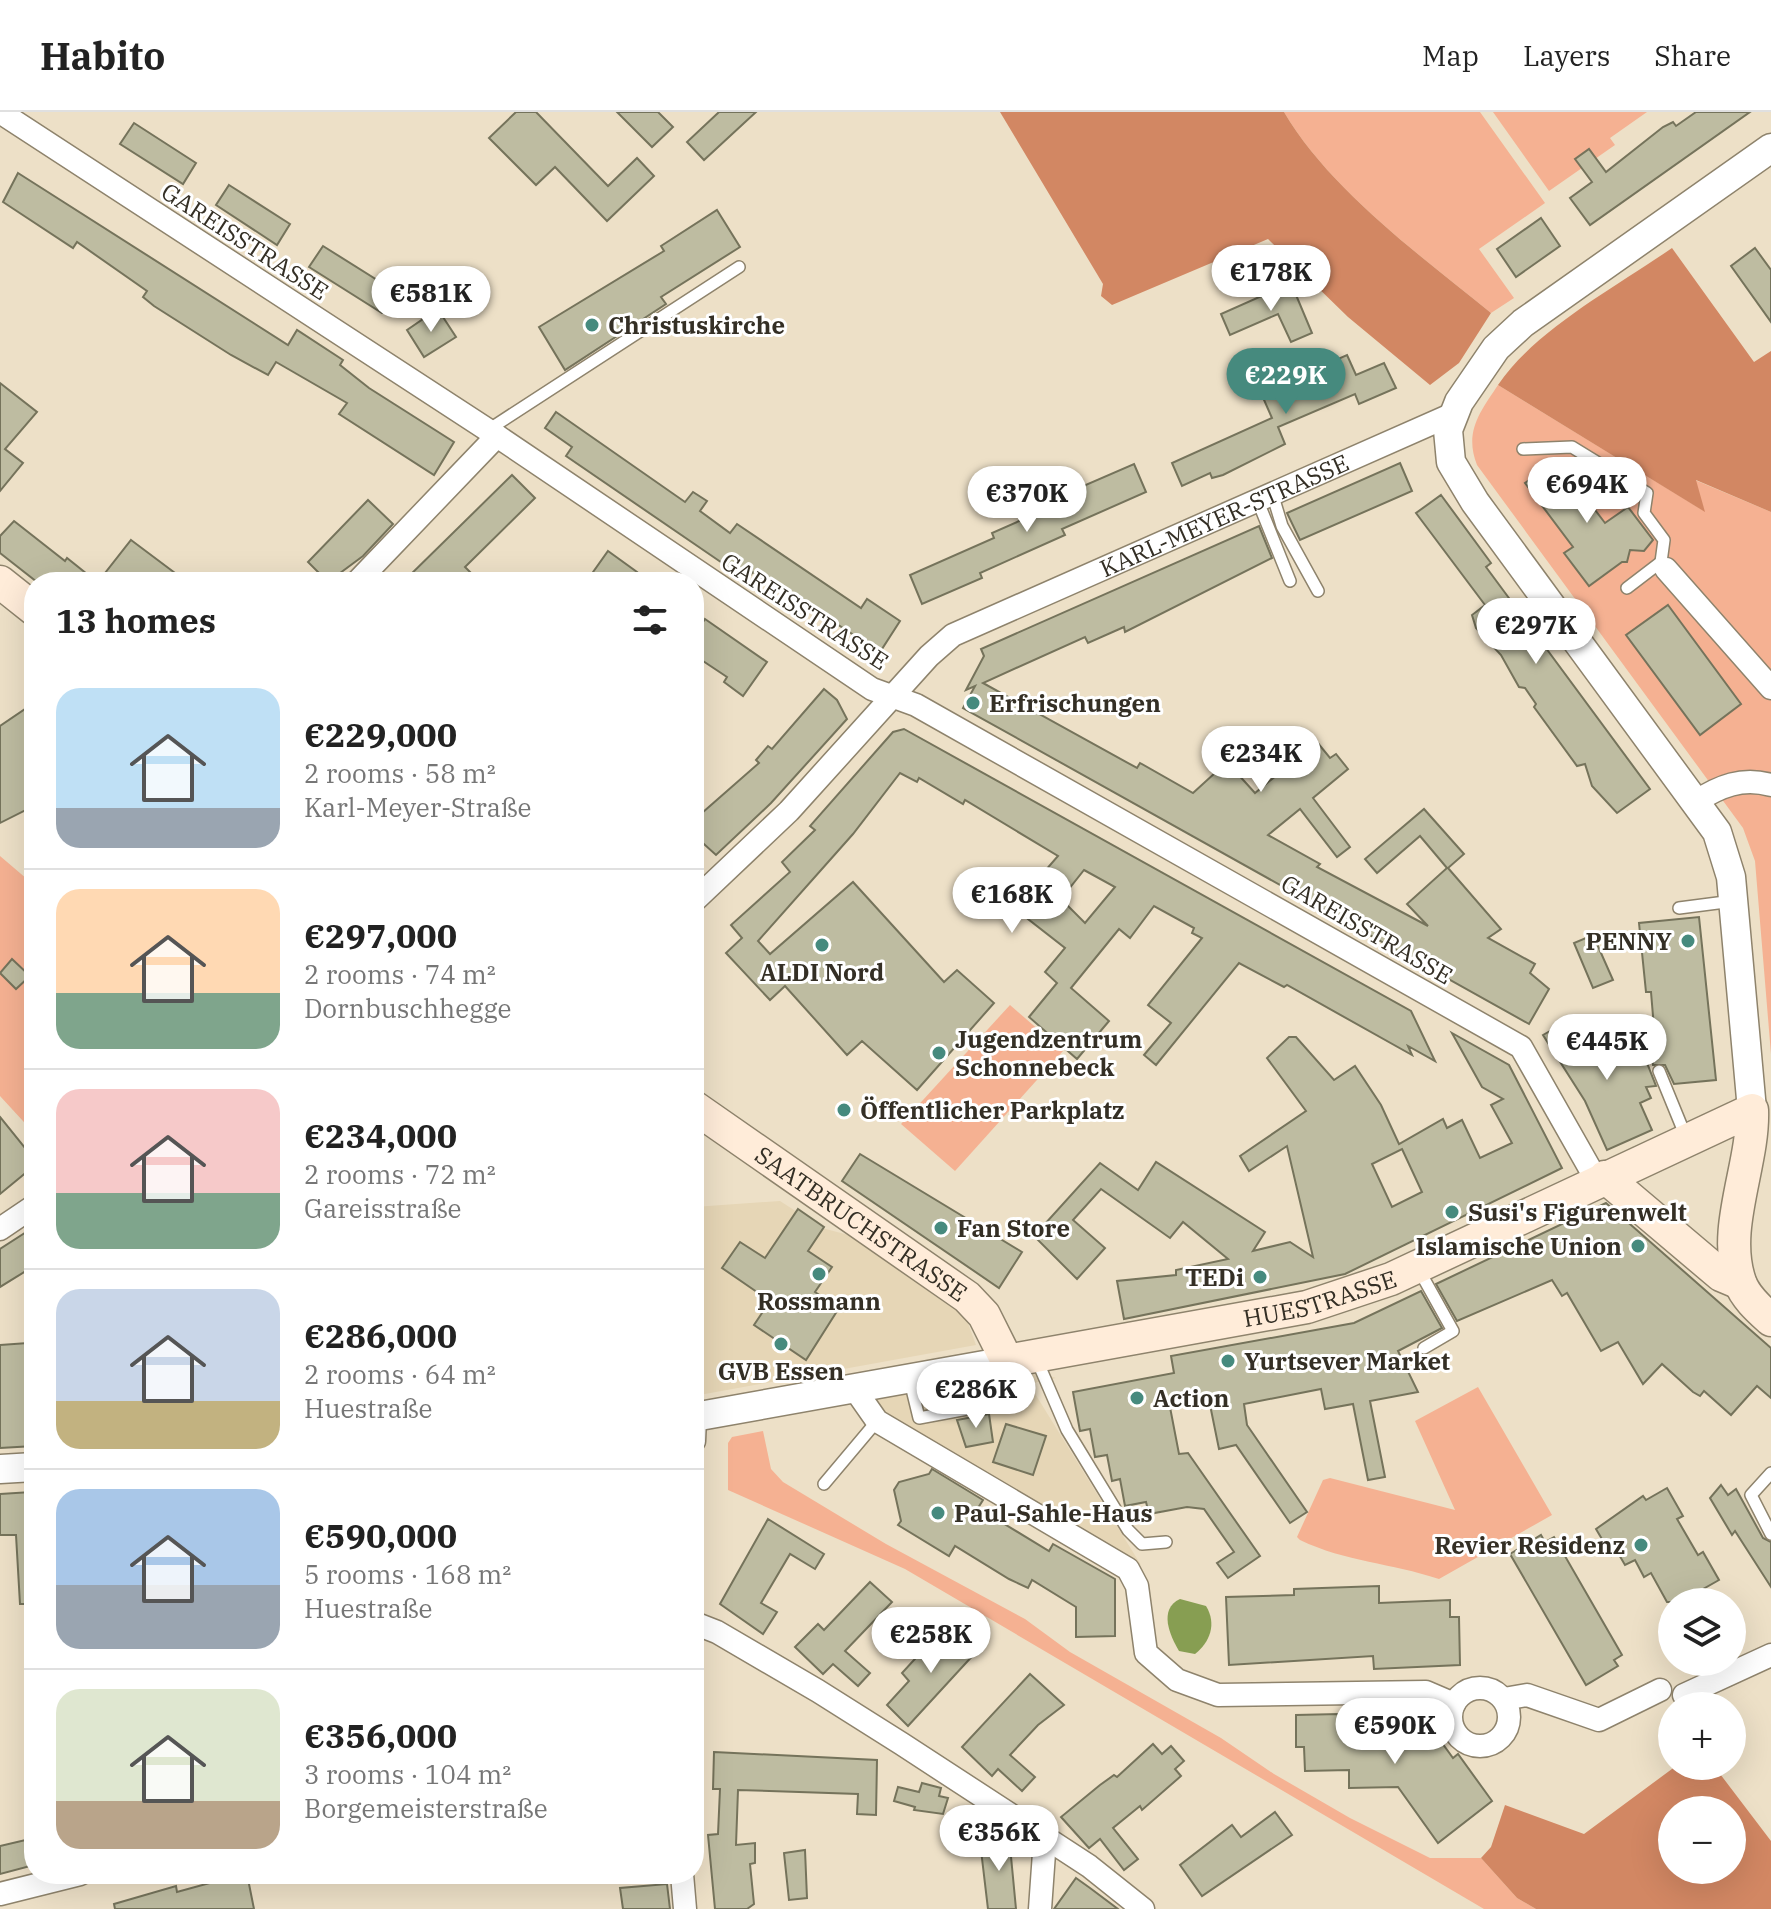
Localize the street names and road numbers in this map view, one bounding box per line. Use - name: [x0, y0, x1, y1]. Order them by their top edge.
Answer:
- street label: GAREISSTRASSE: [155, 175, 335, 307]
- street label: KARL-MEYER-STRASSE: [1095, 446, 1354, 584]
- street label: GAREISSTRASSE: [715, 545, 895, 677]
- street label: GAREISSTRASSE: [1275, 867, 1459, 991]
- street label: SAATBRUCHSTRASSE: [749, 1139, 974, 1308]
- street label: HUESTRASSE: [1241, 1262, 1401, 1334]

